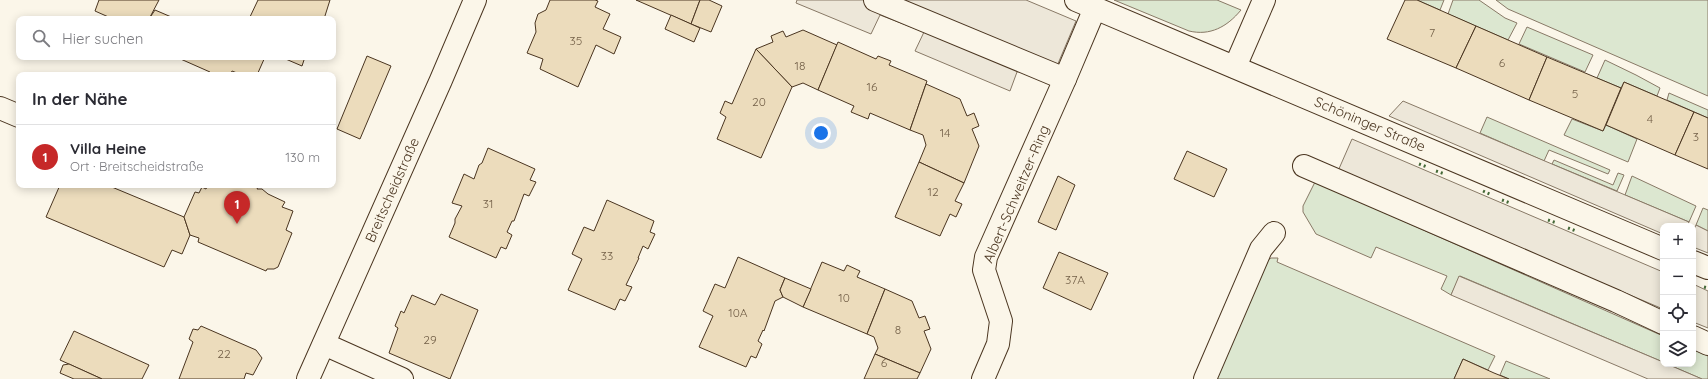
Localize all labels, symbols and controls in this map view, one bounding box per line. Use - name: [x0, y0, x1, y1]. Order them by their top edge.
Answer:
- search box: [16, 16, 336, 60]
- house number: 7: [1429, 25, 1435, 40]
- icon: search: [30, 27, 52, 49]
- text: Hier suchen: [62, 29, 143, 48]
- house number: 35: [570, 33, 582, 48]
- house number: 6: [1499, 55, 1506, 70]
- house number: 18: [795, 58, 805, 73]
- house number: 16: [867, 79, 878, 94]
- house number: 5: [1572, 86, 1578, 101]
- text: In der Nähe: [32, 88, 128, 109]
- street label: Schöninger Straße: [1312, 92, 1428, 156]
- house number: 20: [752, 94, 766, 109]
- house number: 4: [1647, 111, 1653, 126]
- street label: Albert-Schweitzer-Ring: [979, 122, 1053, 266]
- your location: [811, 123, 831, 143]
- house number: 14: [940, 125, 950, 140]
- house number: 3: [1693, 129, 1699, 144]
- street label: Breitscheidstraße: [361, 135, 423, 245]
- text: Villa Heine: [70, 139, 146, 158]
- text: 1: [42, 149, 48, 165]
- text: 130 m: [285, 149, 320, 165]
- text: Ort · Breitscheidstraße: [70, 158, 204, 174]
- house number: 12: [927, 184, 939, 199]
- pin: 1: [224, 191, 250, 224]
- house number: 31: [483, 196, 493, 211]
- map controls: [1660, 223, 1696, 367]
- button: +: [1660, 223, 1696, 259]
- house number: 33: [601, 248, 613, 263]
- button: −: [1660, 259, 1696, 295]
- house number: 37A: [1065, 272, 1085, 287]
- house number: 10: [838, 290, 850, 305]
- button: locate: [1660, 295, 1696, 331]
- house number: 10A: [728, 305, 748, 320]
- house number: 8: [895, 322, 901, 337]
- button: layers: [1660, 331, 1696, 367]
- house number: 29: [423, 332, 437, 347]
- house number: 22: [217, 346, 231, 361]
- house number: 6: [881, 355, 888, 370]

